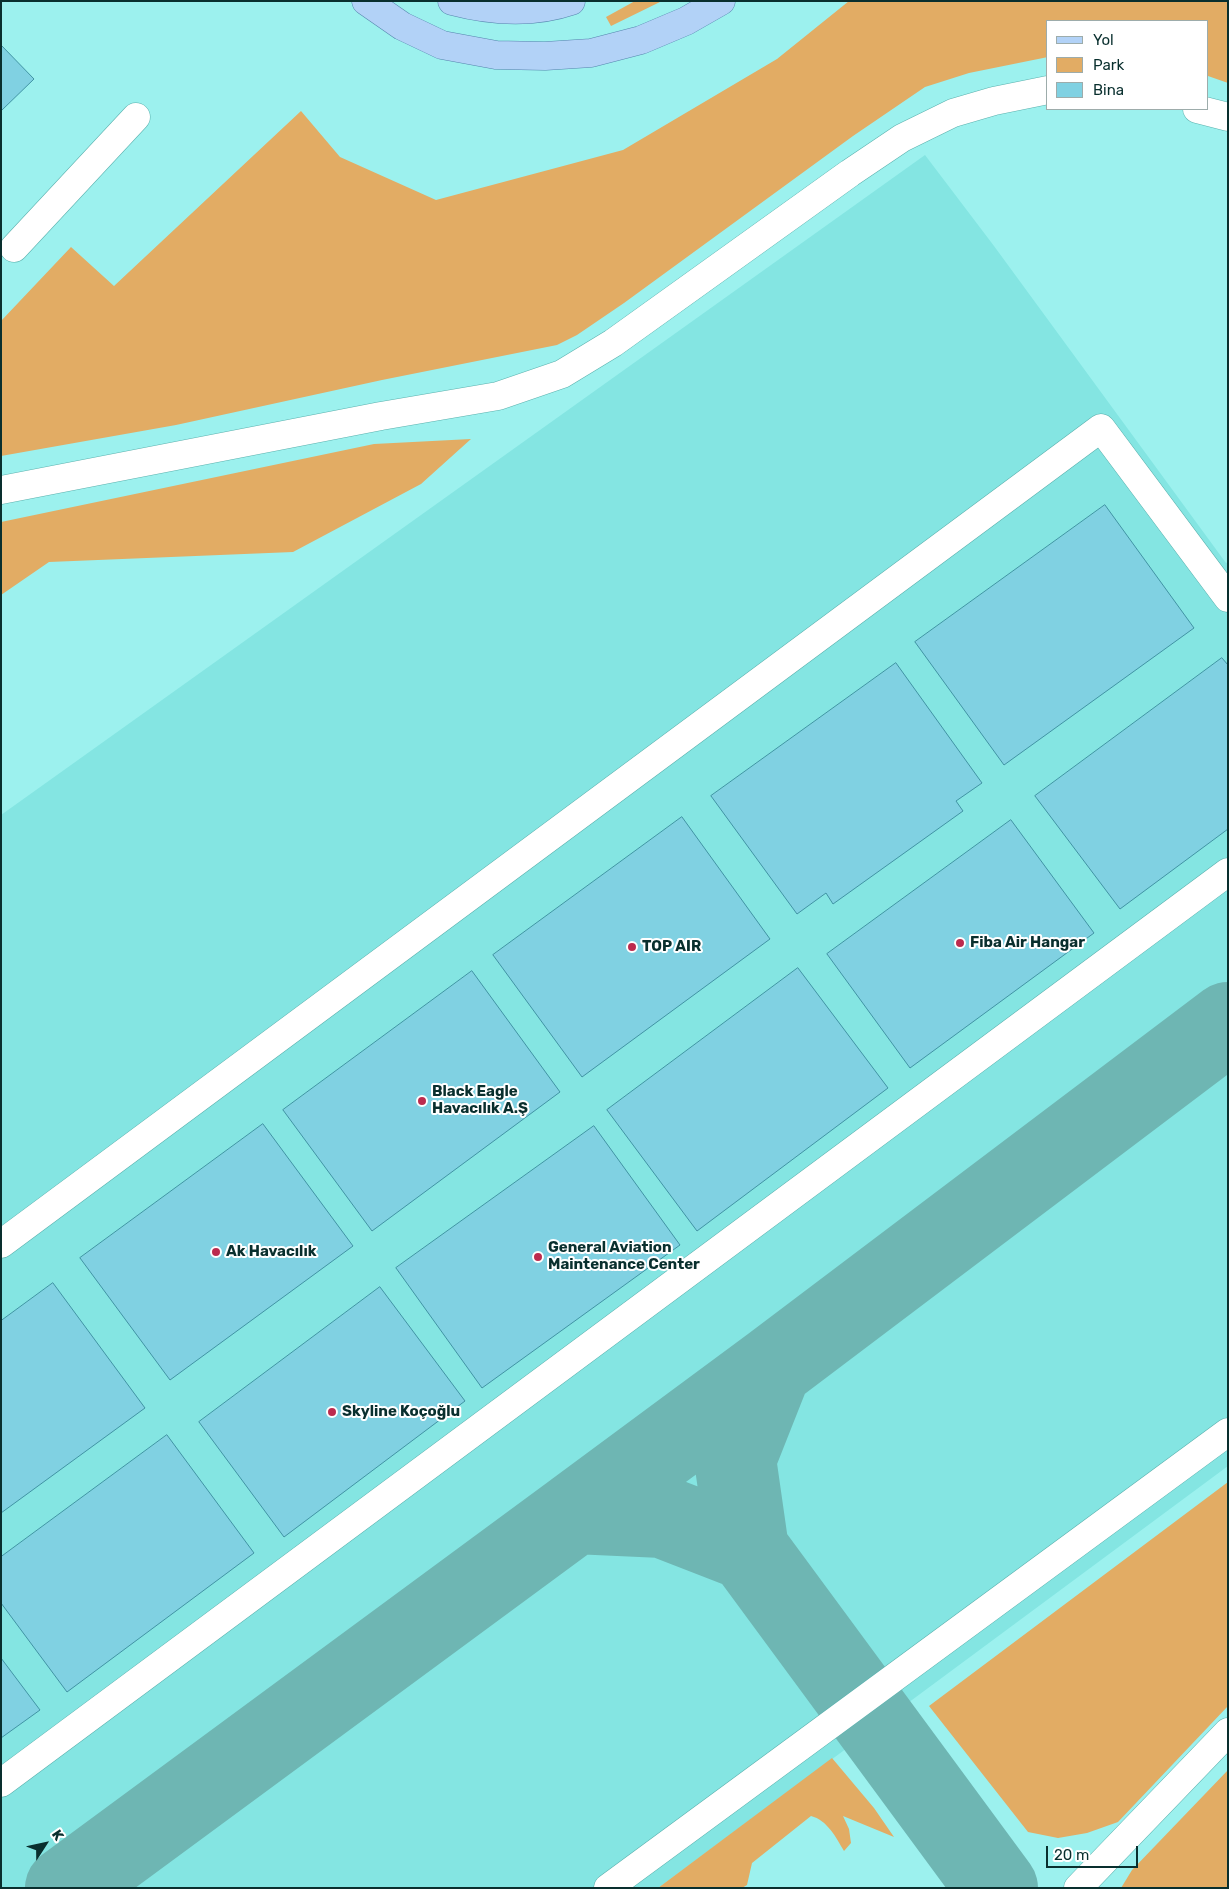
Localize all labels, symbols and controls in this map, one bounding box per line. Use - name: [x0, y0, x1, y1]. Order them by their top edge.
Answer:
- legend: [1046, 20, 1209, 110]
- text: Yol: [1093, 31, 1114, 49]
- text: Park: [1093, 56, 1124, 74]
- text: Bina: [1093, 81, 1124, 99]
- place label: Fiba Air Hangar: [970, 934, 1085, 952]
- marker: Fiba Air Hangar: [954, 937, 966, 949]
- place label: TOP AIR: [642, 938, 701, 956]
- marker: TOP AIR: [626, 941, 638, 953]
- place label: Black Eagle Havacılık A.Ş: [432, 1083, 528, 1118]
- marker: Black Eagle Havacılık A.Ş: [416, 1095, 428, 1107]
- place label: General Aviation Maintenance Center: [548, 1239, 700, 1274]
- place label: Ak Havacılık: [226, 1243, 316, 1261]
- marker: Ak Havacılık: [210, 1246, 222, 1258]
- marker: General Aviation Maintenance Center: [532, 1251, 544, 1263]
- place label: Skyline Koçoğlu: [342, 1403, 460, 1421]
- marker: Skyline Koçoğlu: [326, 1406, 338, 1418]
- north arrow: [20, 1819, 70, 1869]
- text: K: [48, 1826, 67, 1844]
- scale bar: [1049, 1836, 1142, 1868]
- text: 20 m: [1054, 1846, 1089, 1864]

